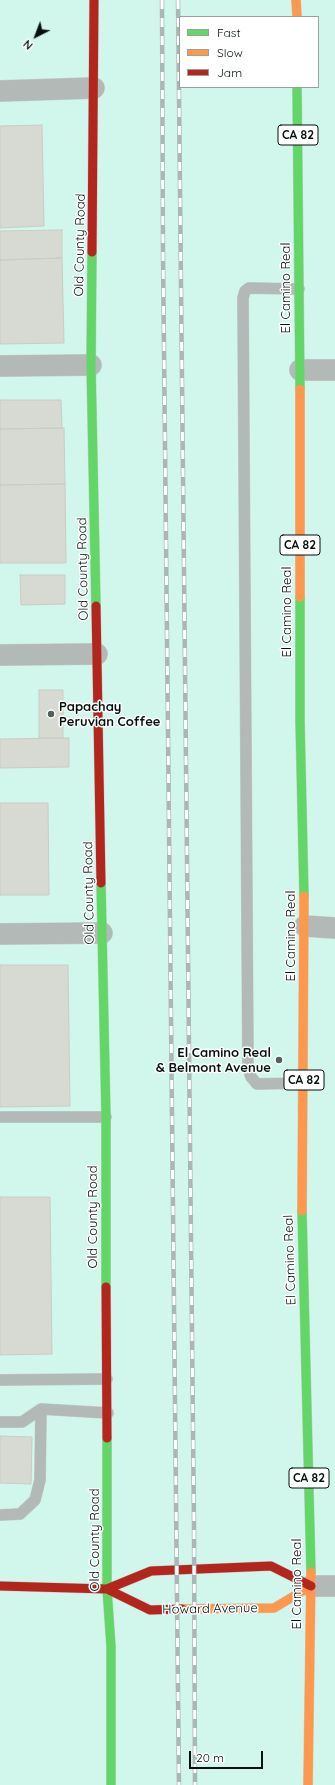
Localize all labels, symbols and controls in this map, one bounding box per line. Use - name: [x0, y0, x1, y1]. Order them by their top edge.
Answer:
- north arrow: [16, 16, 56, 56]
- legend: [179, 16, 319, 88]
- text: Fast: [217, 25, 241, 40]
- text: N: [20, 37, 36, 53]
- text: Slow: [217, 45, 243, 60]
- text: Jam: [217, 65, 242, 80]
- road number: CA 82: [278, 125, 318, 145]
- street label: Old County Road: [71, 193, 89, 297]
- street label: El Camino Real: [278, 243, 294, 333]
- street label: Old County Road: [74, 517, 92, 621]
- road number: CA 82: [280, 535, 320, 555]
- street label: El Camino Real: [279, 567, 295, 657]
- place label: Papachay Peruvian Coffee: [59, 699, 161, 730]
- marker: Papachay Peruvian Coffee: [46, 709, 56, 719]
- street label: Old County Road: [80, 841, 98, 945]
- street label: El Camino Real: [283, 891, 299, 981]
- place label: El Camino Real & Belmont Avenue: [156, 1045, 271, 1076]
- marker: El Camino Real & Belmont Avenue: [274, 1055, 284, 1065]
- road number: CA 82: [284, 1070, 324, 1090]
- street label: Old County Road: [85, 1165, 101, 1269]
- street label: El Camino Real: [281, 1214, 299, 1306]
- road number: CA 82: [289, 1468, 329, 1488]
- street label: Old County Road: [87, 1488, 103, 1592]
- street label: El Camino Real: [289, 1539, 305, 1629]
- street label: Howard Avenue: [162, 1600, 258, 1618]
- scale bar: [191, 1743, 265, 1769]
- text: 20 m: [196, 1750, 224, 1765]

